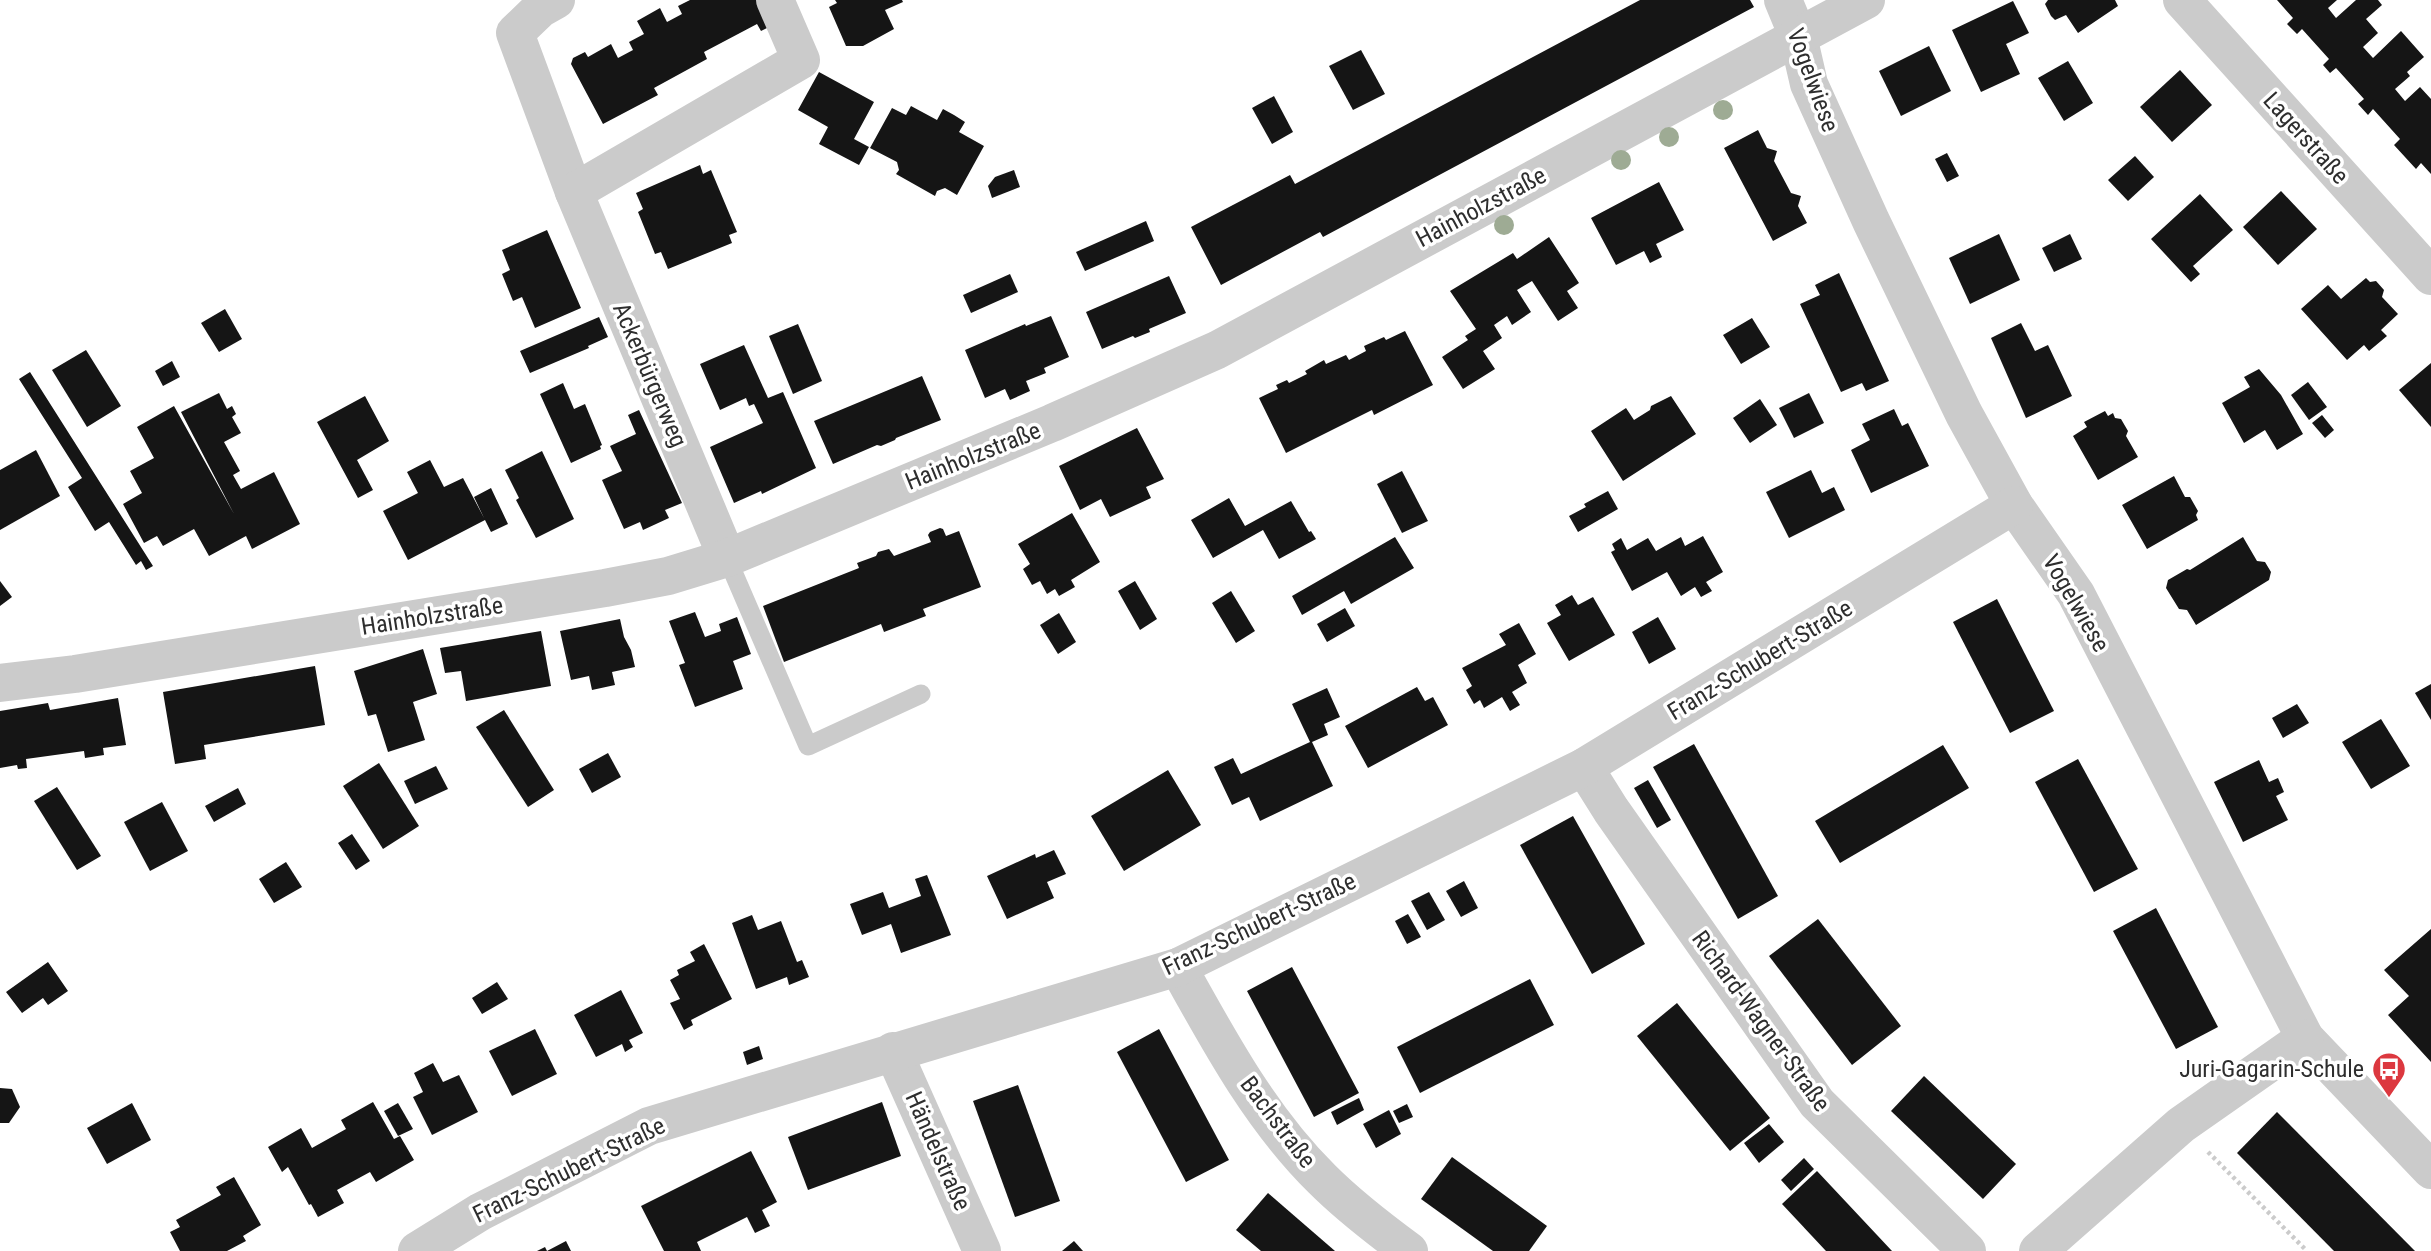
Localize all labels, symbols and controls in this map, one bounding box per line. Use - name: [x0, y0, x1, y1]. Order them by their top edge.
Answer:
- street label: Vogelwiese: [1781, 24, 1845, 136]
- street label: Lagerstraße: [2258, 86, 2354, 190]
- street label: Hainholzstraße: [1411, 161, 1551, 253]
- street label: Ackerbürgerweg: [607, 299, 693, 451]
- street label: Hainholzstraße: [901, 416, 1045, 496]
- street label: Vogelwiese: [2037, 549, 2115, 657]
- street label: Hainholzstraße: [359, 591, 505, 641]
- street label: Franz-Schubert-Straße: [1663, 594, 1857, 726]
- street label: Franz-Schubert-Straße: [1158, 867, 1360, 981]
- street label: Richard-Wagner-Straße: [1686, 925, 1836, 1117]
- bus stop icon: Juri-Gagarin-Schule: [2370, 1050, 2408, 1099]
- place label: Juri-Gagarin-Schule: [2179, 1055, 2364, 1083]
- street label: Bachstraße: [1234, 1071, 1322, 1173]
- street label: Händelstraße: [899, 1087, 977, 1215]
- street label: Franz-Schubert-Straße: [468, 1111, 670, 1229]

